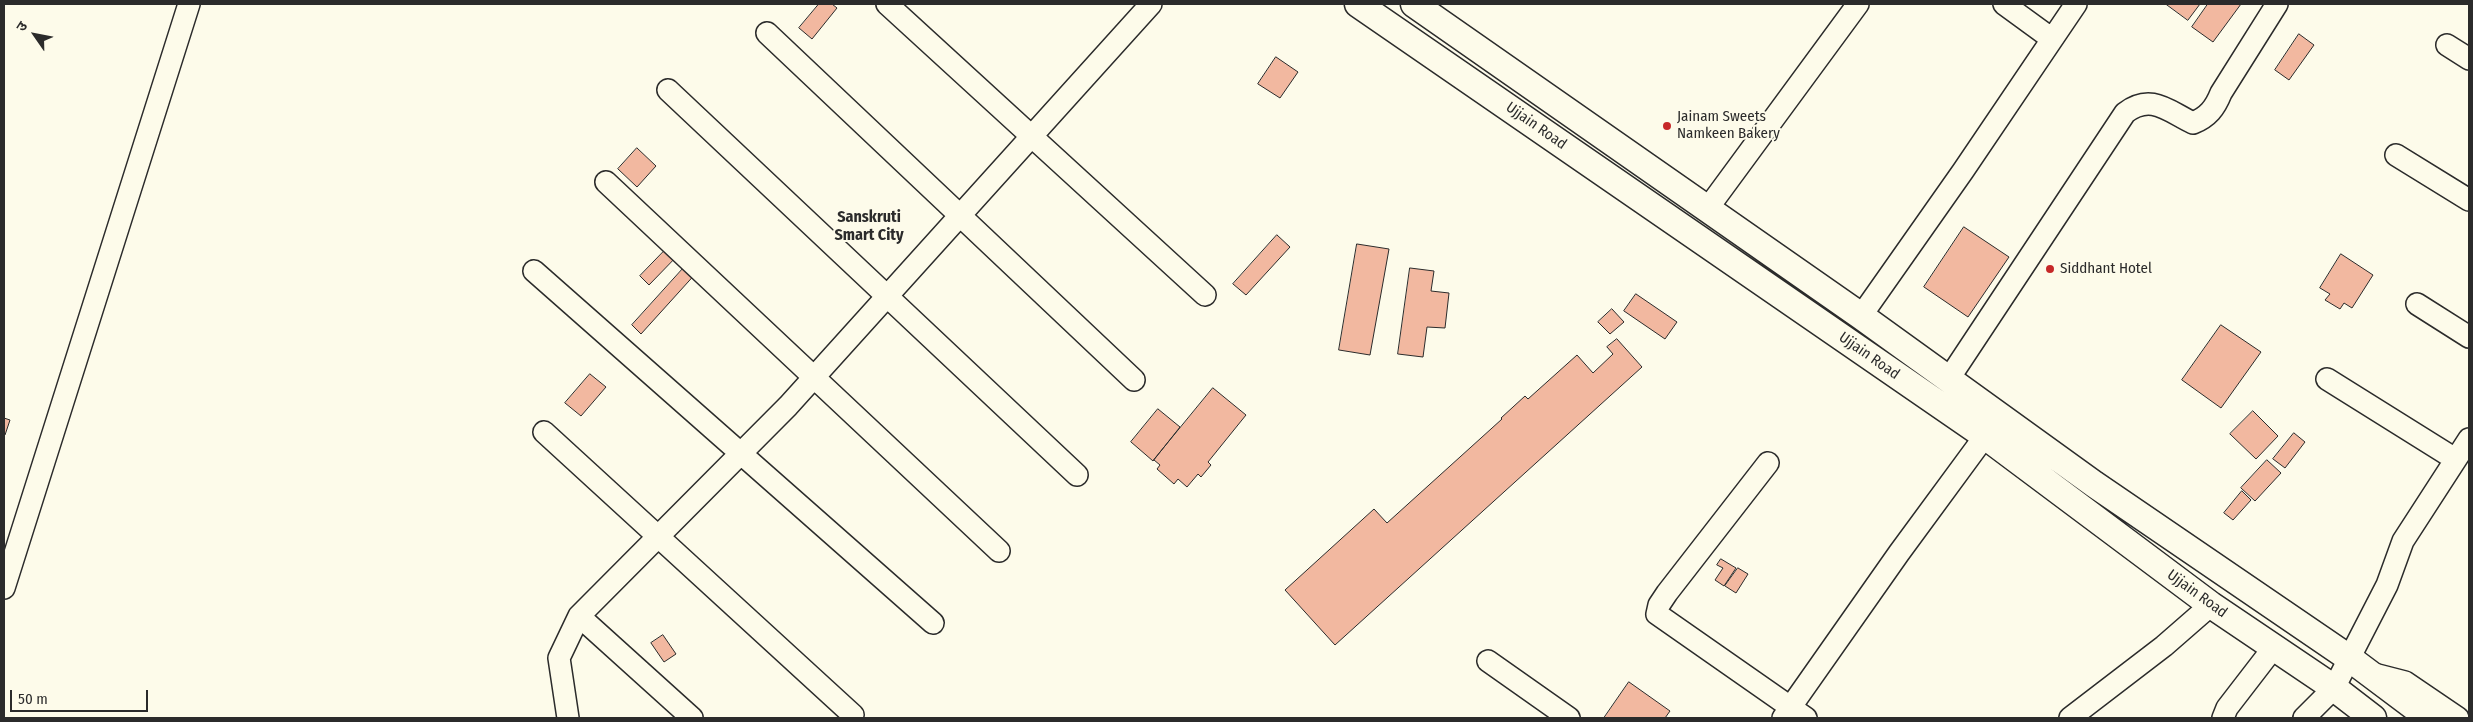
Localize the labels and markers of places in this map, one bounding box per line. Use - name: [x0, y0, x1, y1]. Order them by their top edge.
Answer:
- place label: Jainam Sweets Namkeen Bakery: [1677, 108, 1780, 143]
- marker: Jainam Sweets Namkeen Bakery: [1661, 120, 1673, 132]
- place label: Siddhant Hotel: [2060, 260, 2152, 278]
- marker: Siddhant Hotel: [2044, 263, 2056, 275]

